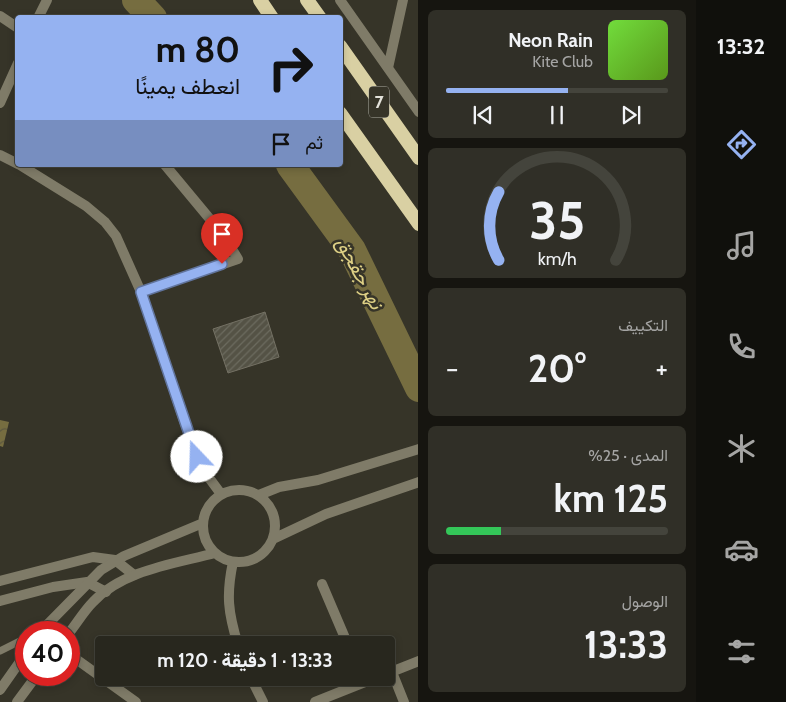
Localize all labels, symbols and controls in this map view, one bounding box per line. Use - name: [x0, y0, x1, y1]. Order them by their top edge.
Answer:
- text: 80 m: [156, 28, 240, 71]
- text: Neon Rain: [508, 29, 593, 52]
- text: 13:32: [717, 33, 765, 60]
- icon: right: [258, 35, 323, 100]
- text: Kite Club: [532, 52, 593, 71]
- text: انعطف يمينًا: [135, 73, 240, 100]
- road number: 7: [369, 86, 389, 118]
- icon: previous: [469, 101, 497, 129]
- icon: pause: [543, 101, 571, 129]
- icon: next: [617, 101, 645, 129]
- icon: directions: [724, 127, 759, 162]
- icon: arrive: [267, 130, 295, 158]
- text: ثم: [305, 131, 323, 154]
- text: 35: [529, 189, 585, 252]
- pin: [201, 213, 243, 264]
- icon: arrive: [208, 220, 236, 248]
- icon: music: [724, 228, 759, 263]
- water label: نهر جقجق: [330, 233, 390, 315]
- text: km/h: [537, 248, 577, 269]
- text: التكييف: [618, 316, 668, 335]
- icon: phone: [724, 329, 759, 364]
- text: 20°: [528, 345, 586, 392]
- text: −: [446, 351, 458, 385]
- text: +: [656, 351, 668, 385]
- position arrow: [170, 430, 222, 482]
- icon: climate: [724, 431, 759, 466]
- text: المدى · 25%: [588, 446, 668, 465]
- text: 125 km: [553, 475, 668, 522]
- icon: car: [724, 532, 759, 567]
- text: الوصول: [622, 592, 668, 611]
- speed limit sign: 40: [15, 621, 80, 686]
- text: 13:33: [584, 621, 668, 668]
- icon: filters: [724, 634, 759, 669]
- text: 13:33 · 1 دقيقة · 120 m: [157, 649, 333, 672]

